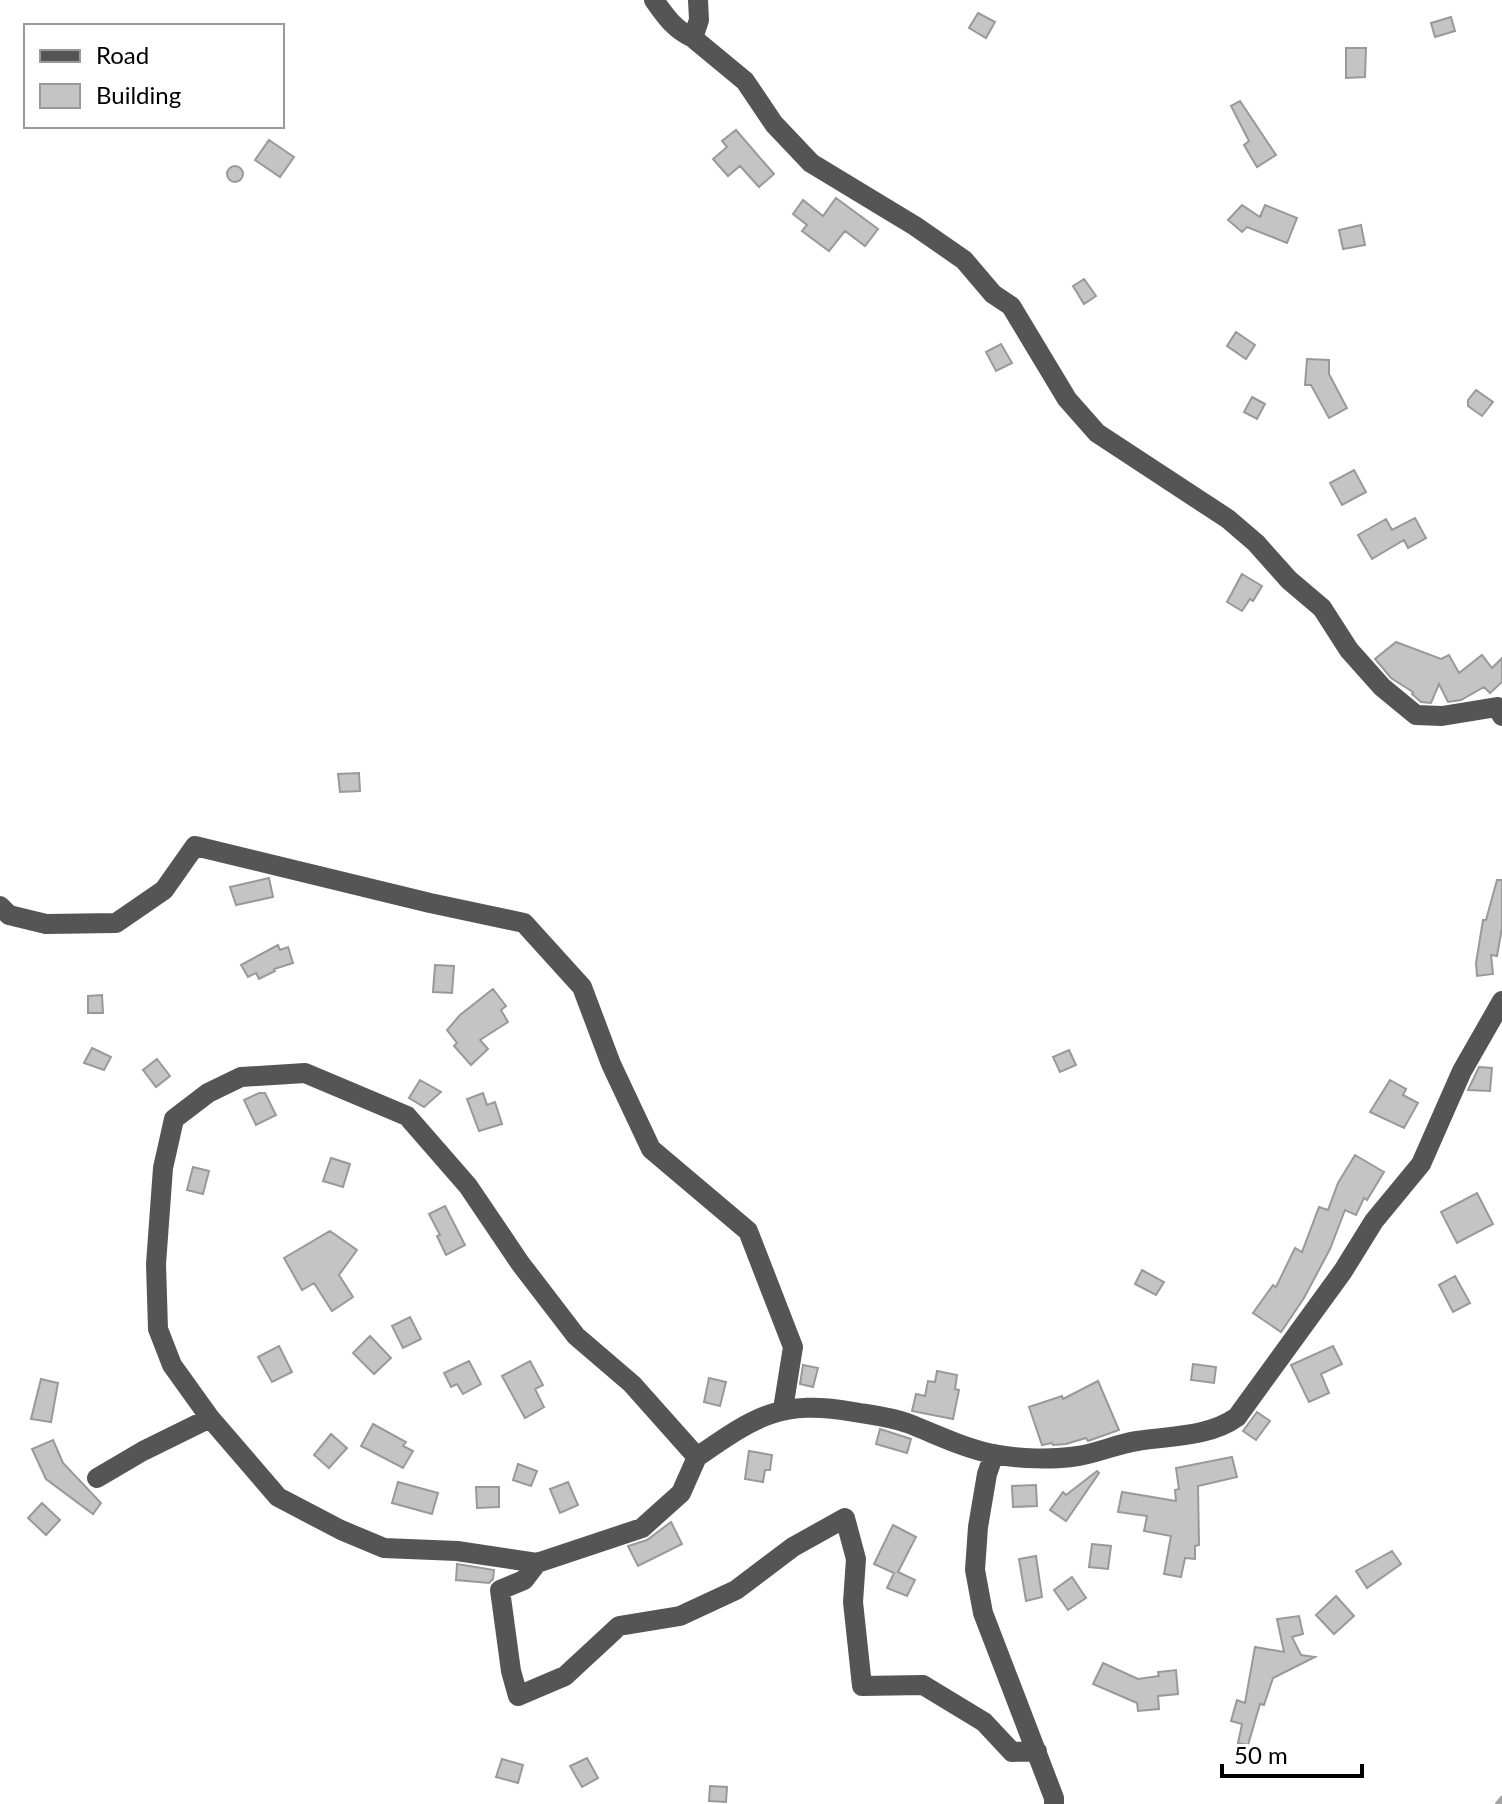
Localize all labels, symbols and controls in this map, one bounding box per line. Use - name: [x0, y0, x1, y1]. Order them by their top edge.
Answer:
- legend: [24, 24, 284, 128]
- text: Road: [96, 40, 149, 69]
- text: Building: [96, 80, 181, 109]
- scale bar: [1222, 1728, 1362, 1778]
- text: 50 m: [1234, 1740, 1288, 1769]

